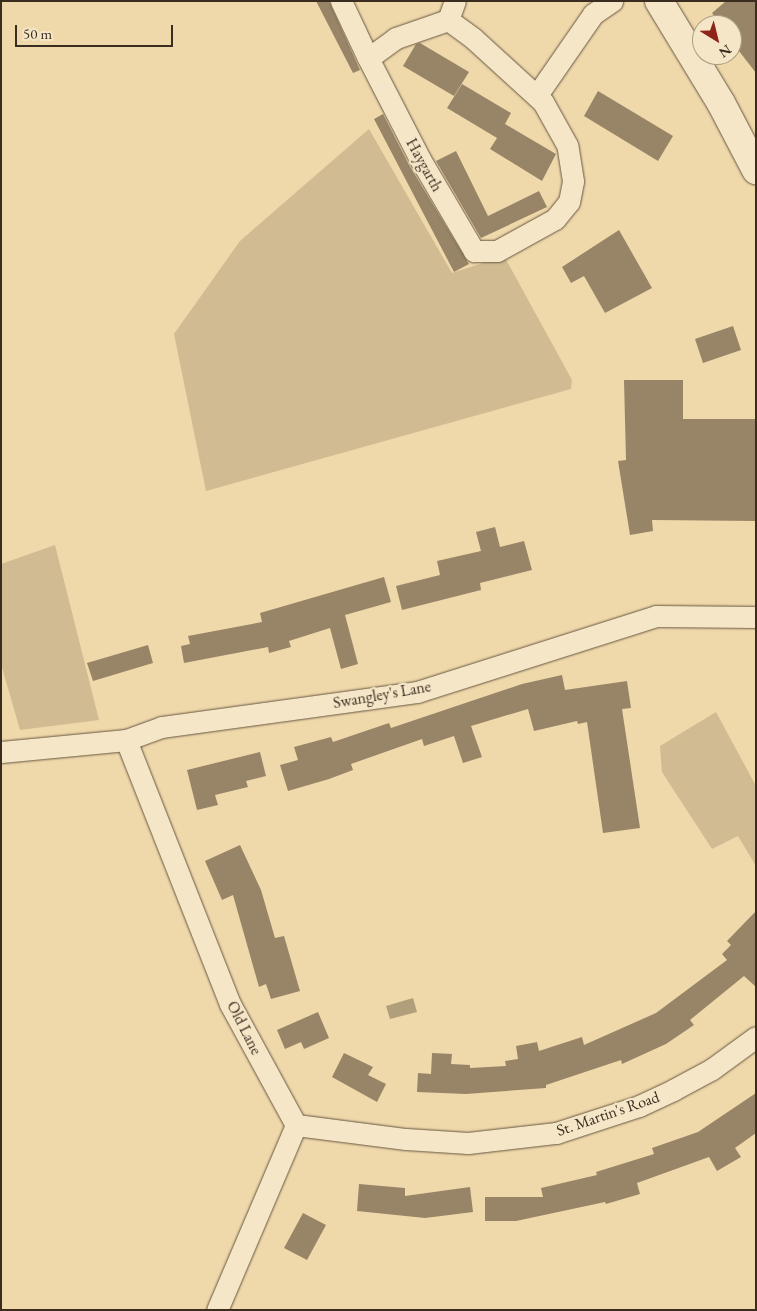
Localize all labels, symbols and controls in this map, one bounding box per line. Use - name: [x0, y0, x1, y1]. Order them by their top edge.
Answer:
- scale bar: [18, 15, 175, 47]
- north arrow: [692, 15, 742, 65]
- text: 50 m: [23, 24, 52, 43]
- text: N: [715, 41, 735, 62]
- street label: Haygarth: [402, 135, 446, 195]
- street label: Swangley's Lane: [332, 677, 432, 713]
- street label: Old Lane: [222, 998, 266, 1058]
- street label: St. Martin's Road: [554, 1087, 662, 1141]

